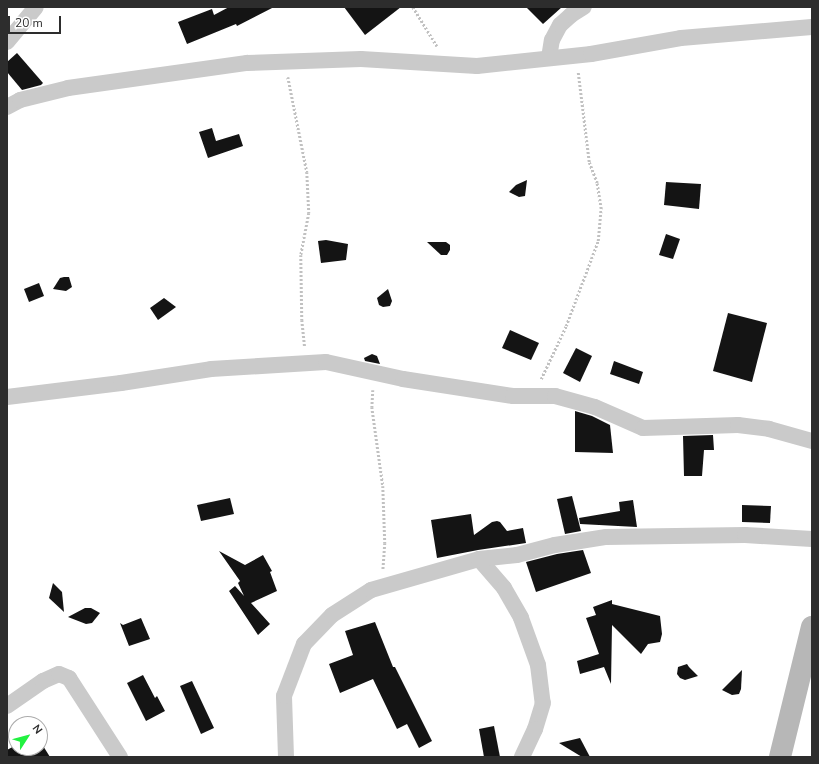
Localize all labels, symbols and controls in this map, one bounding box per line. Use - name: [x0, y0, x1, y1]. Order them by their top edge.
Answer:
- scale bar: [10, 8, 63, 34]
- text: 20 m: [15, 15, 43, 31]
- north arrow: [8, 716, 48, 756]
- text: N: [29, 721, 46, 737]

